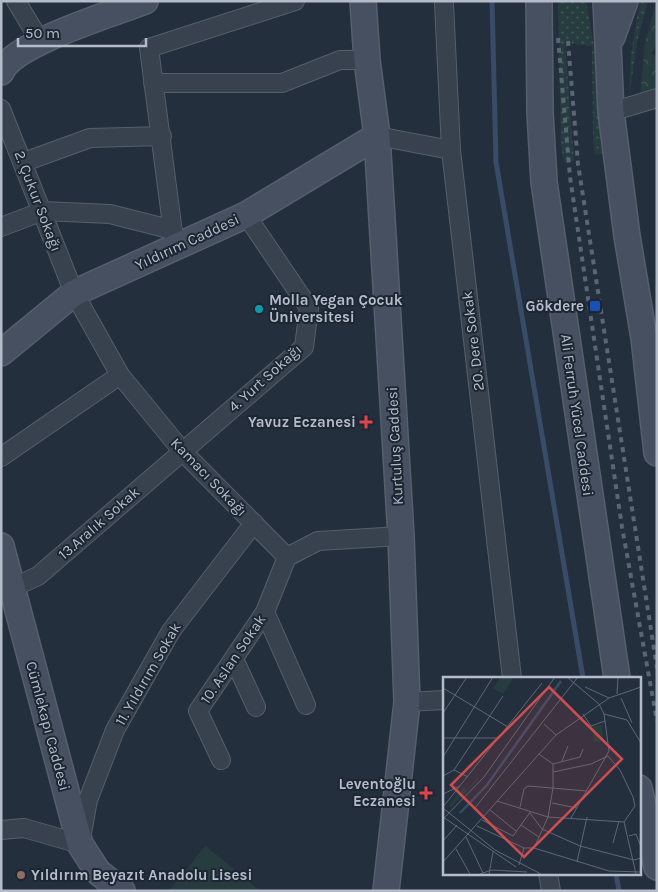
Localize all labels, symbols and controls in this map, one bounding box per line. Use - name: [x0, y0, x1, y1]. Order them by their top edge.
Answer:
- scale bar: [18, 15, 145, 47]
- text: 50 m: [25, 24, 60, 42]
- street label: 2. Çukur Sokağı: [10, 148, 66, 254]
- street label: Yıldırım Caddesi: [132, 210, 242, 274]
- street label: 20. Dere Sokak: [458, 290, 488, 392]
- place label: Molla Yegan Çocuk Üniversitesi: [269, 291, 403, 326]
- place label: Gökdere: [525, 297, 584, 315]
- marker: Gökdere: [588, 299, 602, 313]
- marker: Molla Yegan Çocuk Üniversitesi: [253, 303, 265, 315]
- street label: Ali Ferruh Yücel Caddesi: [557, 333, 597, 497]
- street label: 4. Yurt Sokağı: [225, 340, 305, 416]
- street label: Kurtuluş Caddesi: [383, 386, 407, 506]
- place label: Yavuz Eczanesi: [248, 413, 356, 431]
- marker: Yavuz Eczanesi: [360, 416, 372, 428]
- street label: Kamacı Sokağı: [167, 434, 251, 520]
- street label: 13.Aralık Sokak: [55, 483, 143, 563]
- street label: 10. Aslan Sokak: [196, 611, 270, 707]
- street label: 11. Yıldırım Sokak: [111, 619, 185, 729]
- street label: Cümlekapı Caddesi: [22, 659, 74, 793]
- inset map: [443, 677, 640, 874]
- place label: Leventoğlu Eczanesi: [338, 775, 416, 810]
- marker: Leventoğlu Eczanesi: [420, 787, 432, 799]
- place label: Yıldırım Beyazıt Anadolu Lisesi: [31, 866, 252, 884]
- marker: Yıldırım Beyazıt Anadolu Lisesi: [15, 869, 27, 881]

